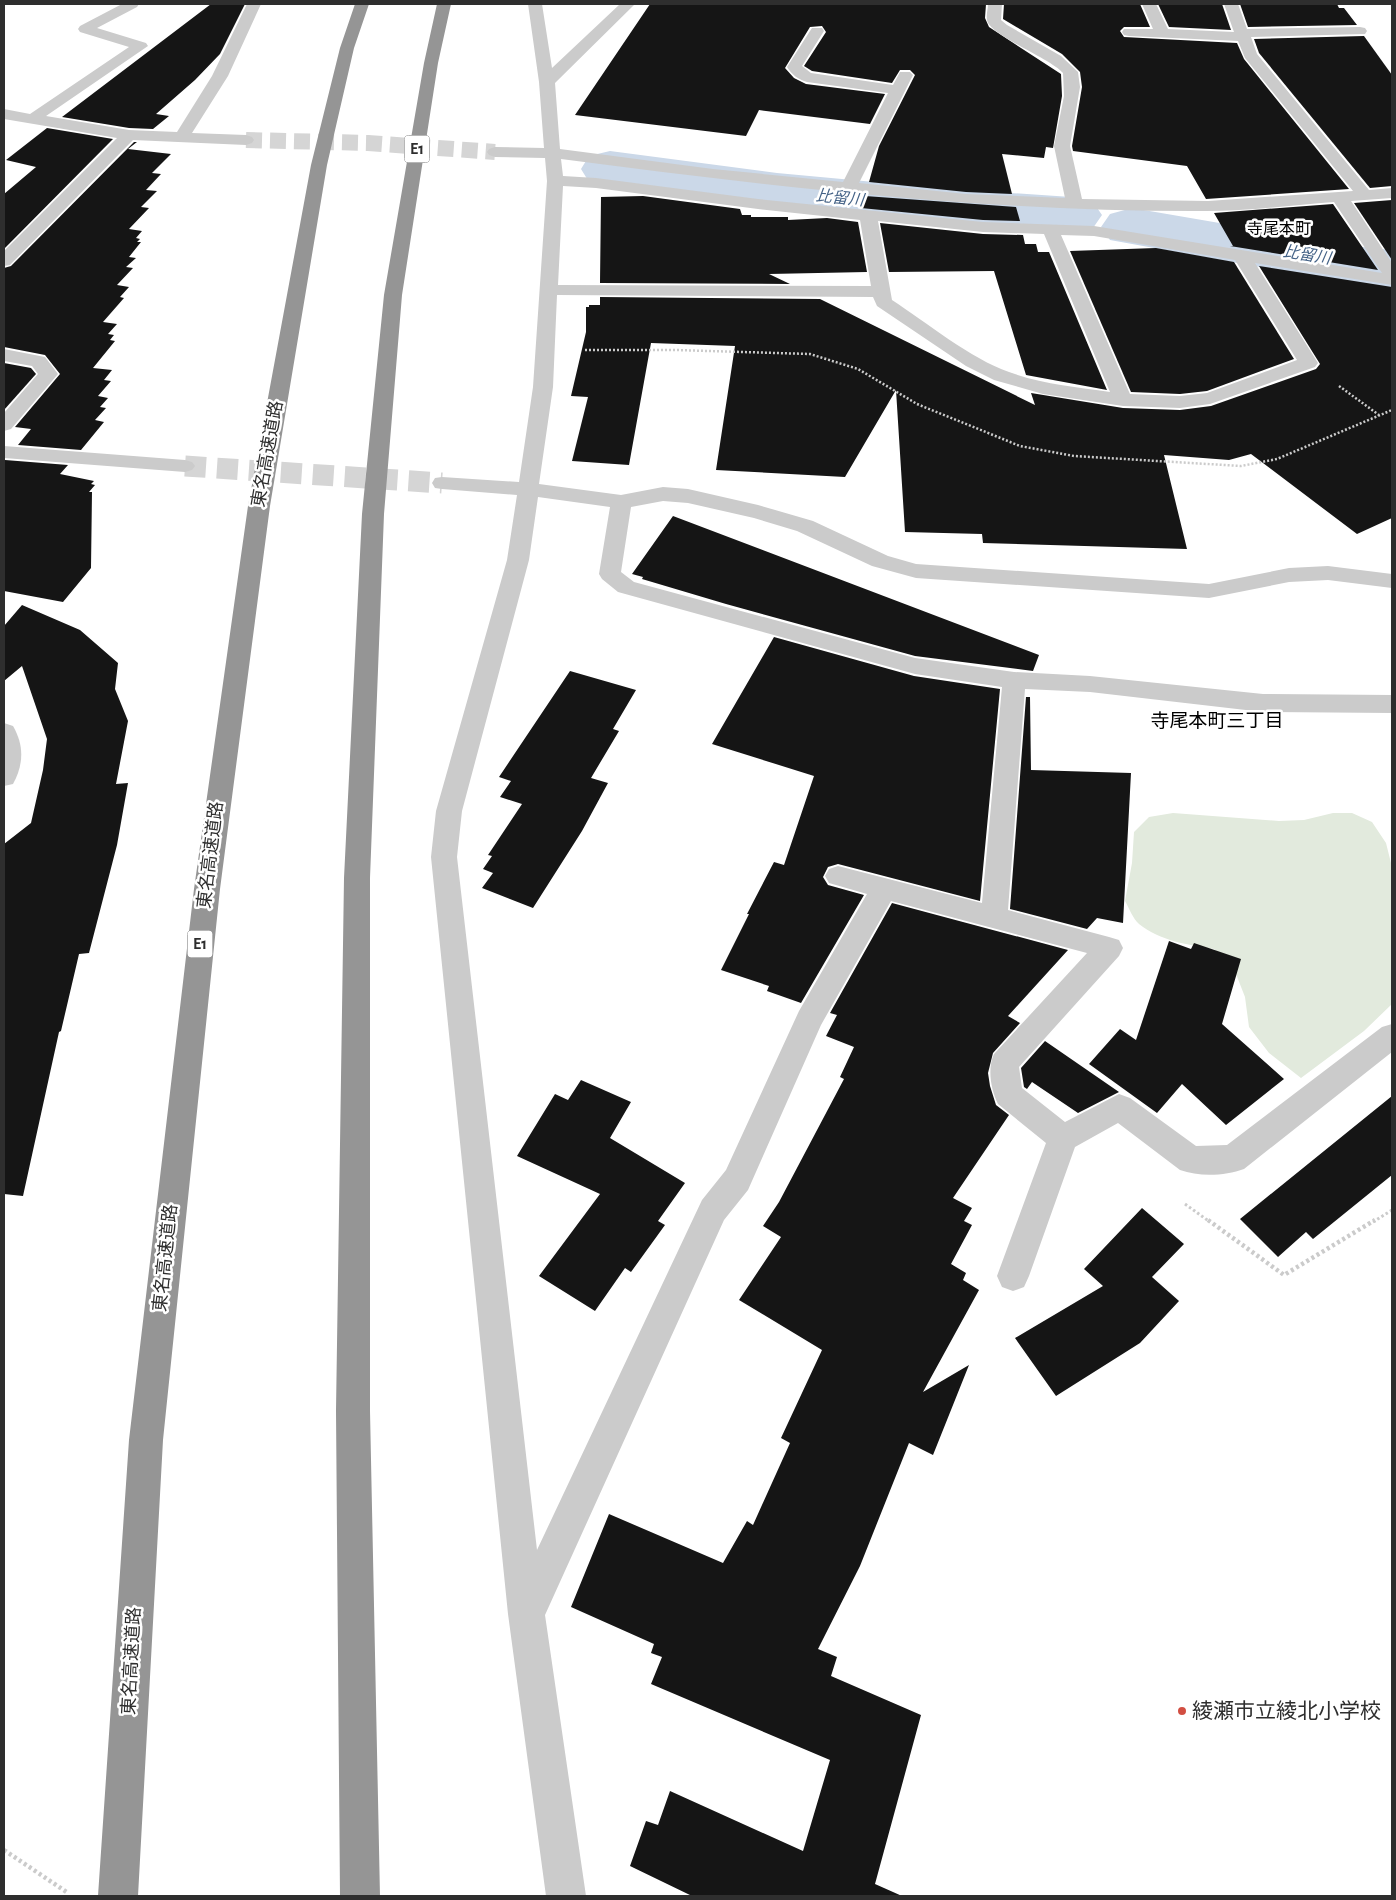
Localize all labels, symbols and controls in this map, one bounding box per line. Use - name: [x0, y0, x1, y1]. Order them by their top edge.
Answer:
- road number: E1: [404, 136, 430, 162]
- water label: 比留川: [815, 187, 867, 209]
- district label: 寺尾本町: [1247, 221, 1311, 237]
- water label: 比留川: [1282, 242, 1334, 267]
- street label: 東名高速道路: [248, 399, 286, 509]
- district label: 寺尾本町三丁目: [1150, 711, 1284, 731]
- street label: 東名高速道路: [194, 800, 227, 910]
- road number: E1: [188, 931, 212, 958]
- street label: 東名高速道路: [149, 1203, 181, 1313]
- street label: 東名高速道路: [118, 1606, 144, 1715]
- place label: 綾瀬市立綾北小学校: [1192, 1700, 1381, 1722]
- marker: 綾瀬市立綾北小学校: [1176, 1705, 1188, 1717]

